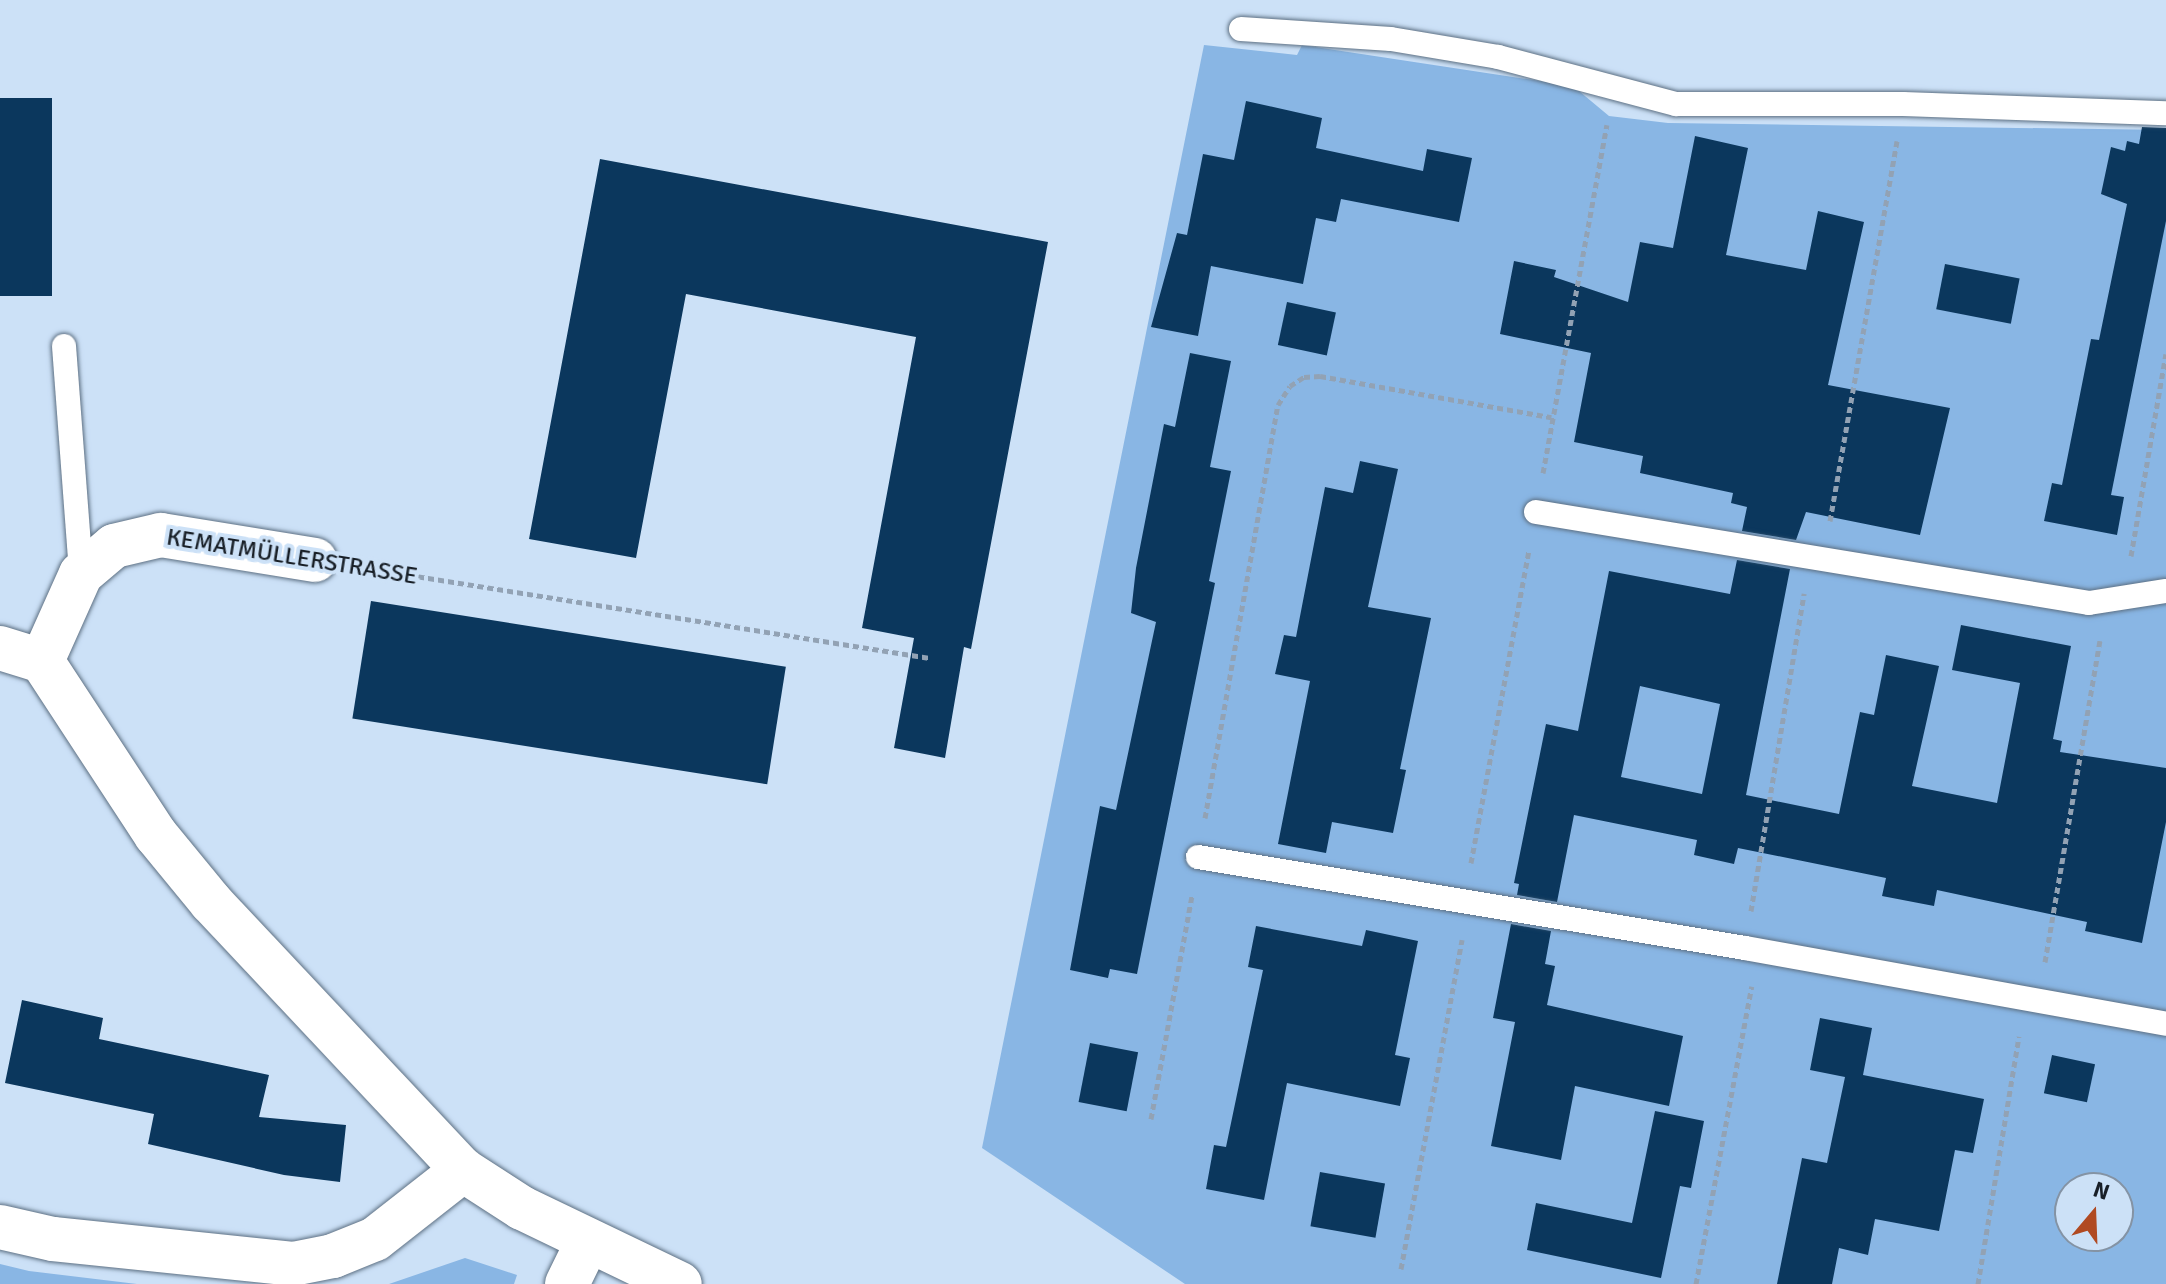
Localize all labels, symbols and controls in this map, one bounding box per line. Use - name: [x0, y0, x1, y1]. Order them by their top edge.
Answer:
- street label: KEMATMÜLLERSTRASSE: [164, 523, 420, 591]
- north arrow: [2054, 1172, 2134, 1252]
- text: N: [2090, 1175, 2113, 1206]

